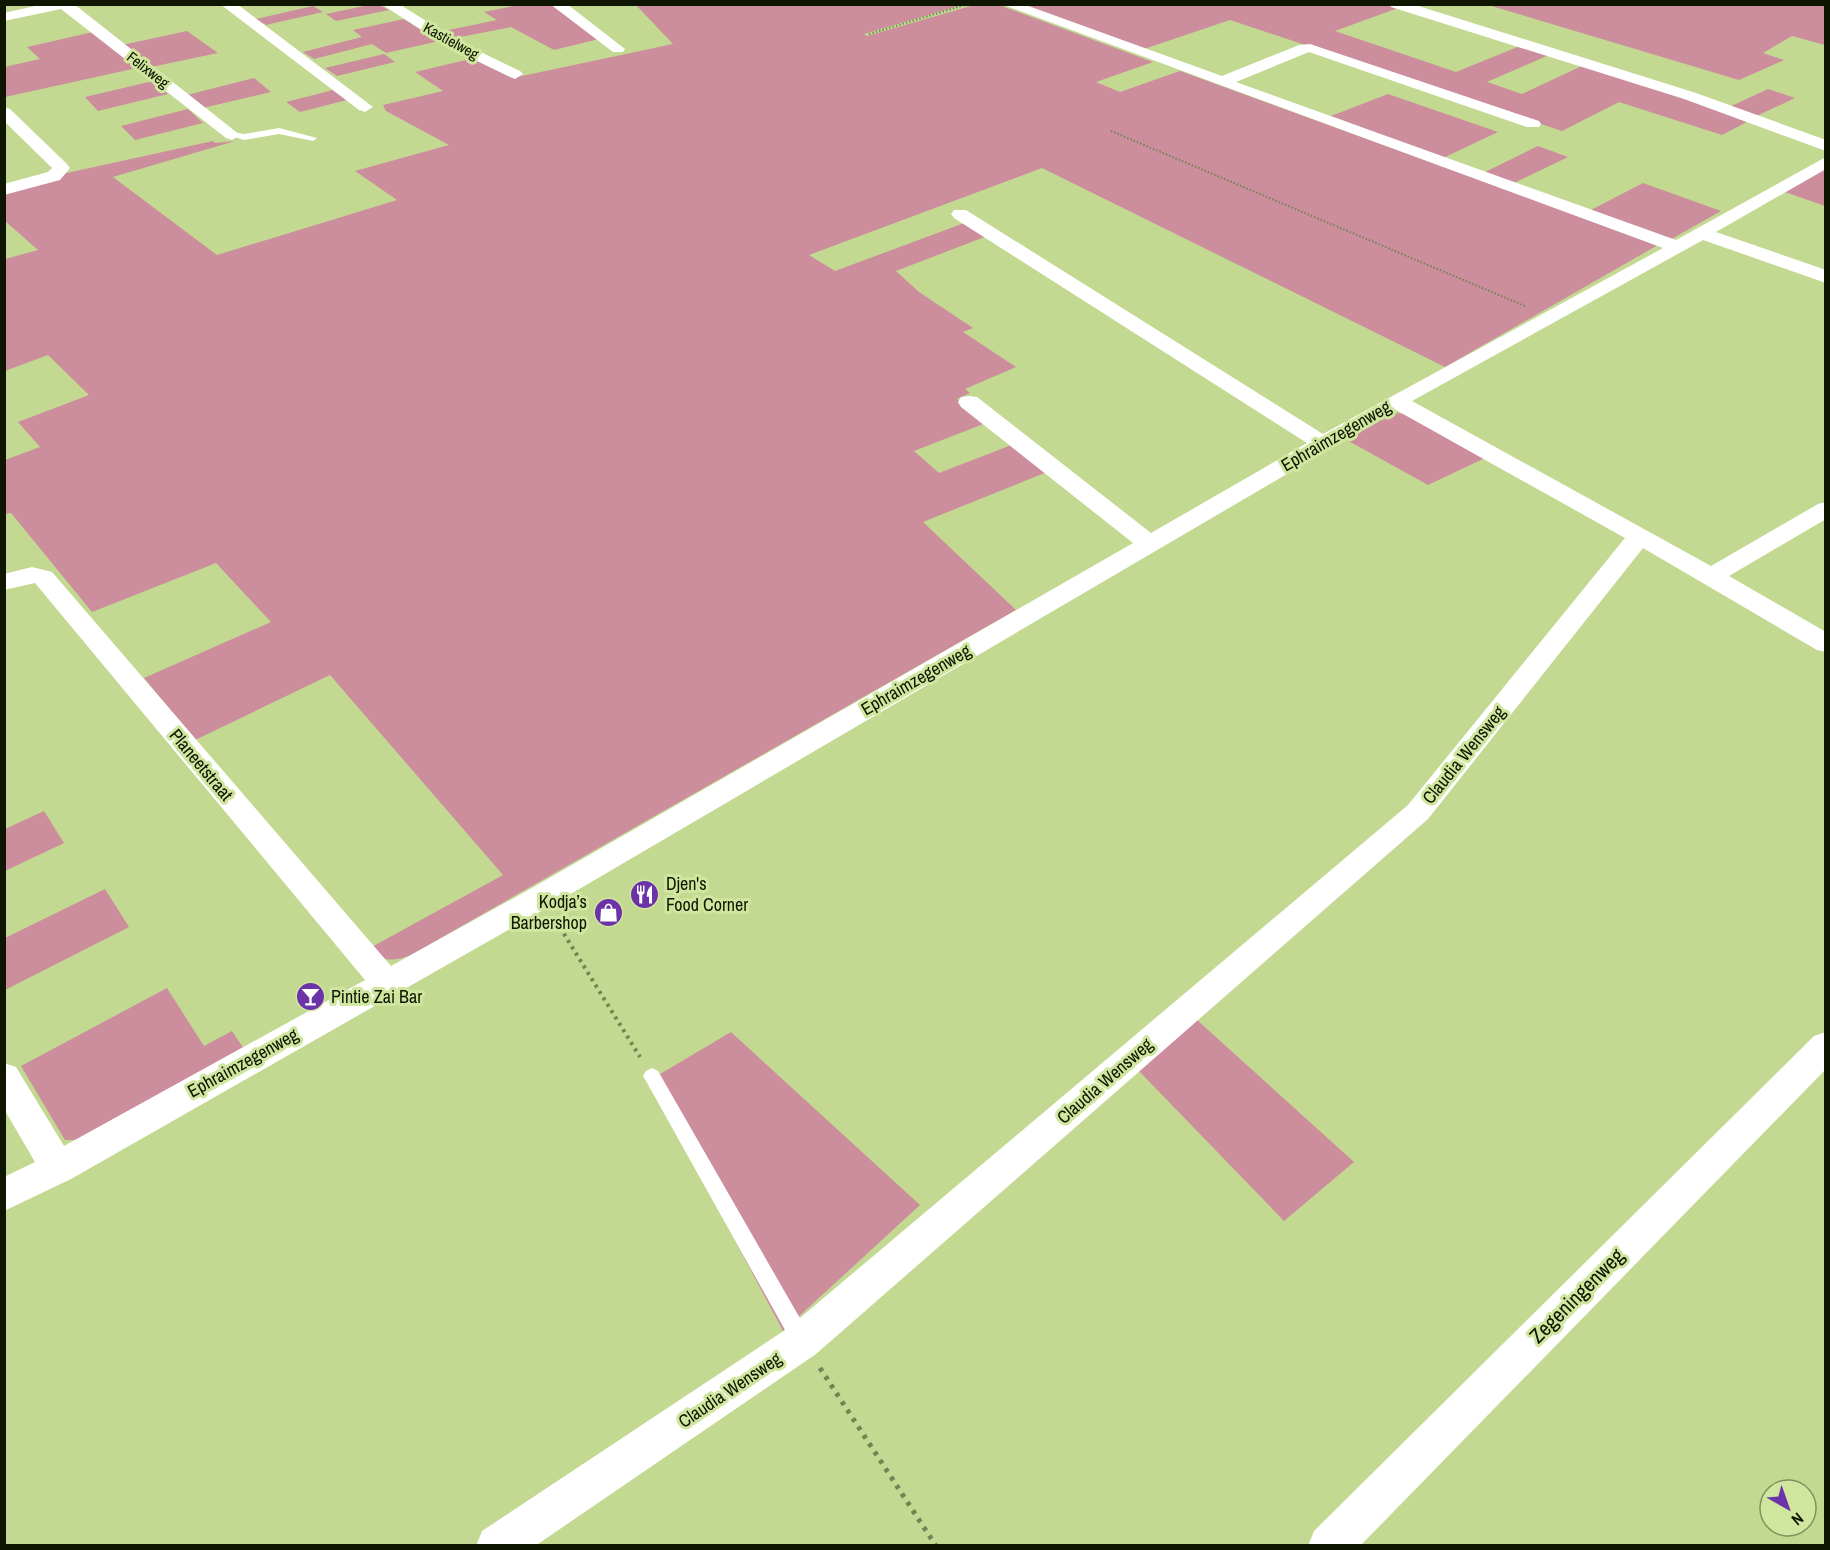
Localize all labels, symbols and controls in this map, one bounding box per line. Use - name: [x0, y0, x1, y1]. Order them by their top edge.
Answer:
- street label: Kastielweg: [420, 17, 483, 64]
- street label: Felixweg: [123, 46, 174, 93]
- street label: Ephraimzegenweg: [1276, 394, 1396, 477]
- street label: Ephraimzegenweg: [856, 638, 976, 721]
- street label: Claudia Wensweg: [1416, 700, 1511, 809]
- street label: Planeetstraat: [164, 723, 239, 806]
- place label: Djen's Food Corner: [666, 871, 748, 917]
- restaurant icon: Djen's Food Corner: [629, 878, 661, 910]
- place label: Kodja’s Barbershop: [511, 889, 587, 935]
- shop icon: Kodja’s Barbershop: [592, 896, 624, 928]
- bar icon: Pintie Zai Bar: [294, 981, 326, 1013]
- place label: Pintie Zai Bar: [331, 984, 422, 1009]
- street label: Ephraimzegenweg: [183, 1021, 303, 1103]
- street label: Claudia Wensweg: [1051, 1031, 1159, 1129]
- street label: Zegeningenweg: [1523, 1241, 1631, 1350]
- street label: Claudia Wensweg: [673, 1345, 787, 1433]
- north arrow: [1758, 1478, 1818, 1538]
- text: N: [1787, 1508, 1808, 1531]

